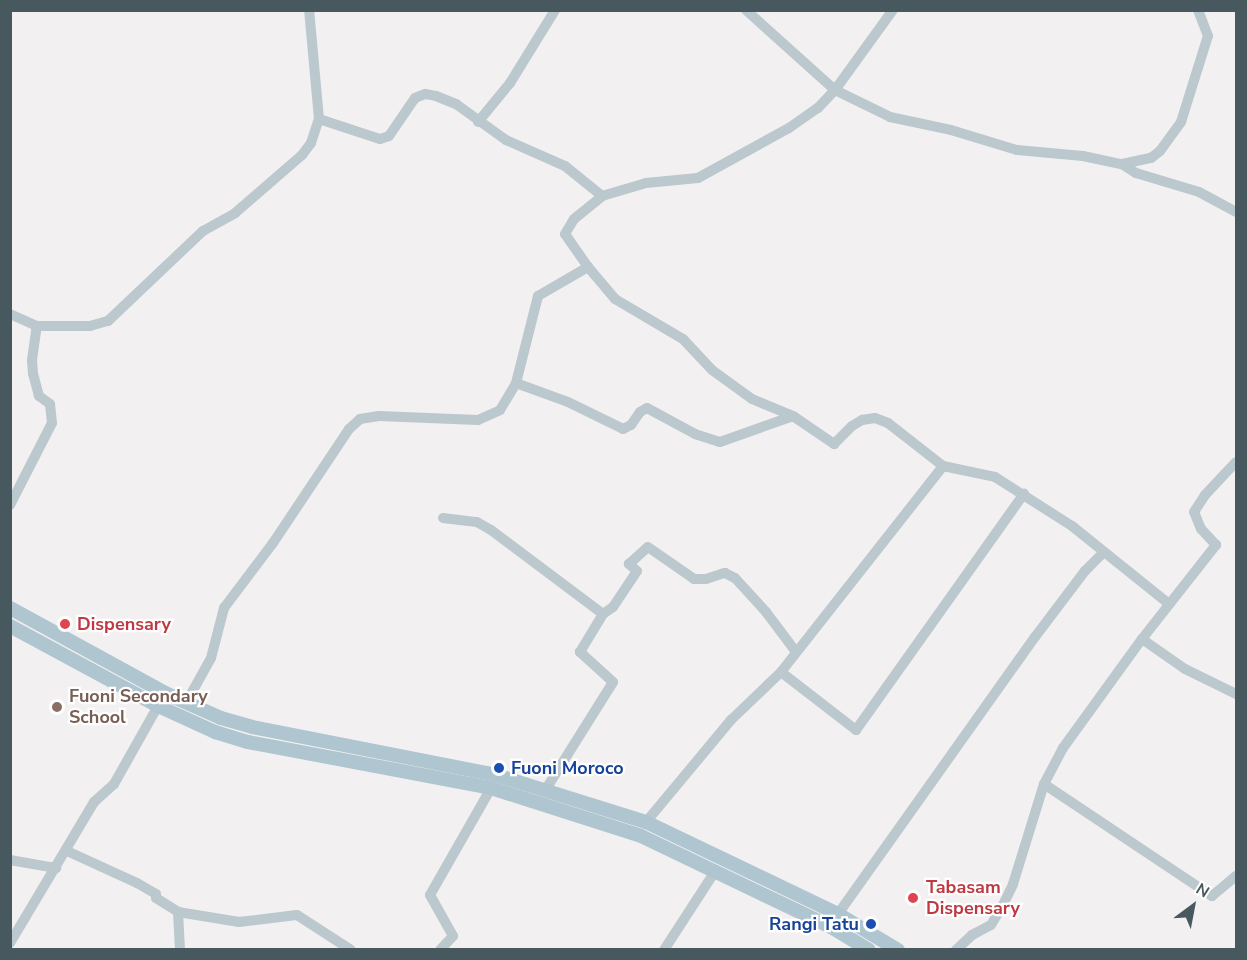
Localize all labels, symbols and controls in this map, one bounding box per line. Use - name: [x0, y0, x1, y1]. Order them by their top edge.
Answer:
- place label: Dispensary: [77, 613, 171, 635]
- marker: Dispensary: [58, 617, 72, 631]
- place label: Fuoni Secondary School: [69, 686, 208, 728]
- marker: Fuoni Secondary School: [50, 700, 64, 714]
- place label: Fuoni Moroco: [511, 757, 624, 779]
- marker: Fuoni Moroco: [492, 761, 506, 775]
- north arrow: [1163, 876, 1223, 936]
- place label: Tabasam Dispensary: [926, 877, 1020, 920]
- text: N: [1192, 878, 1213, 903]
- marker: Tabasam Dispensary: [904, 889, 922, 907]
- place label: Rangi Tatu: [769, 913, 859, 935]
- marker: Rangi Tatu: [864, 917, 878, 931]

